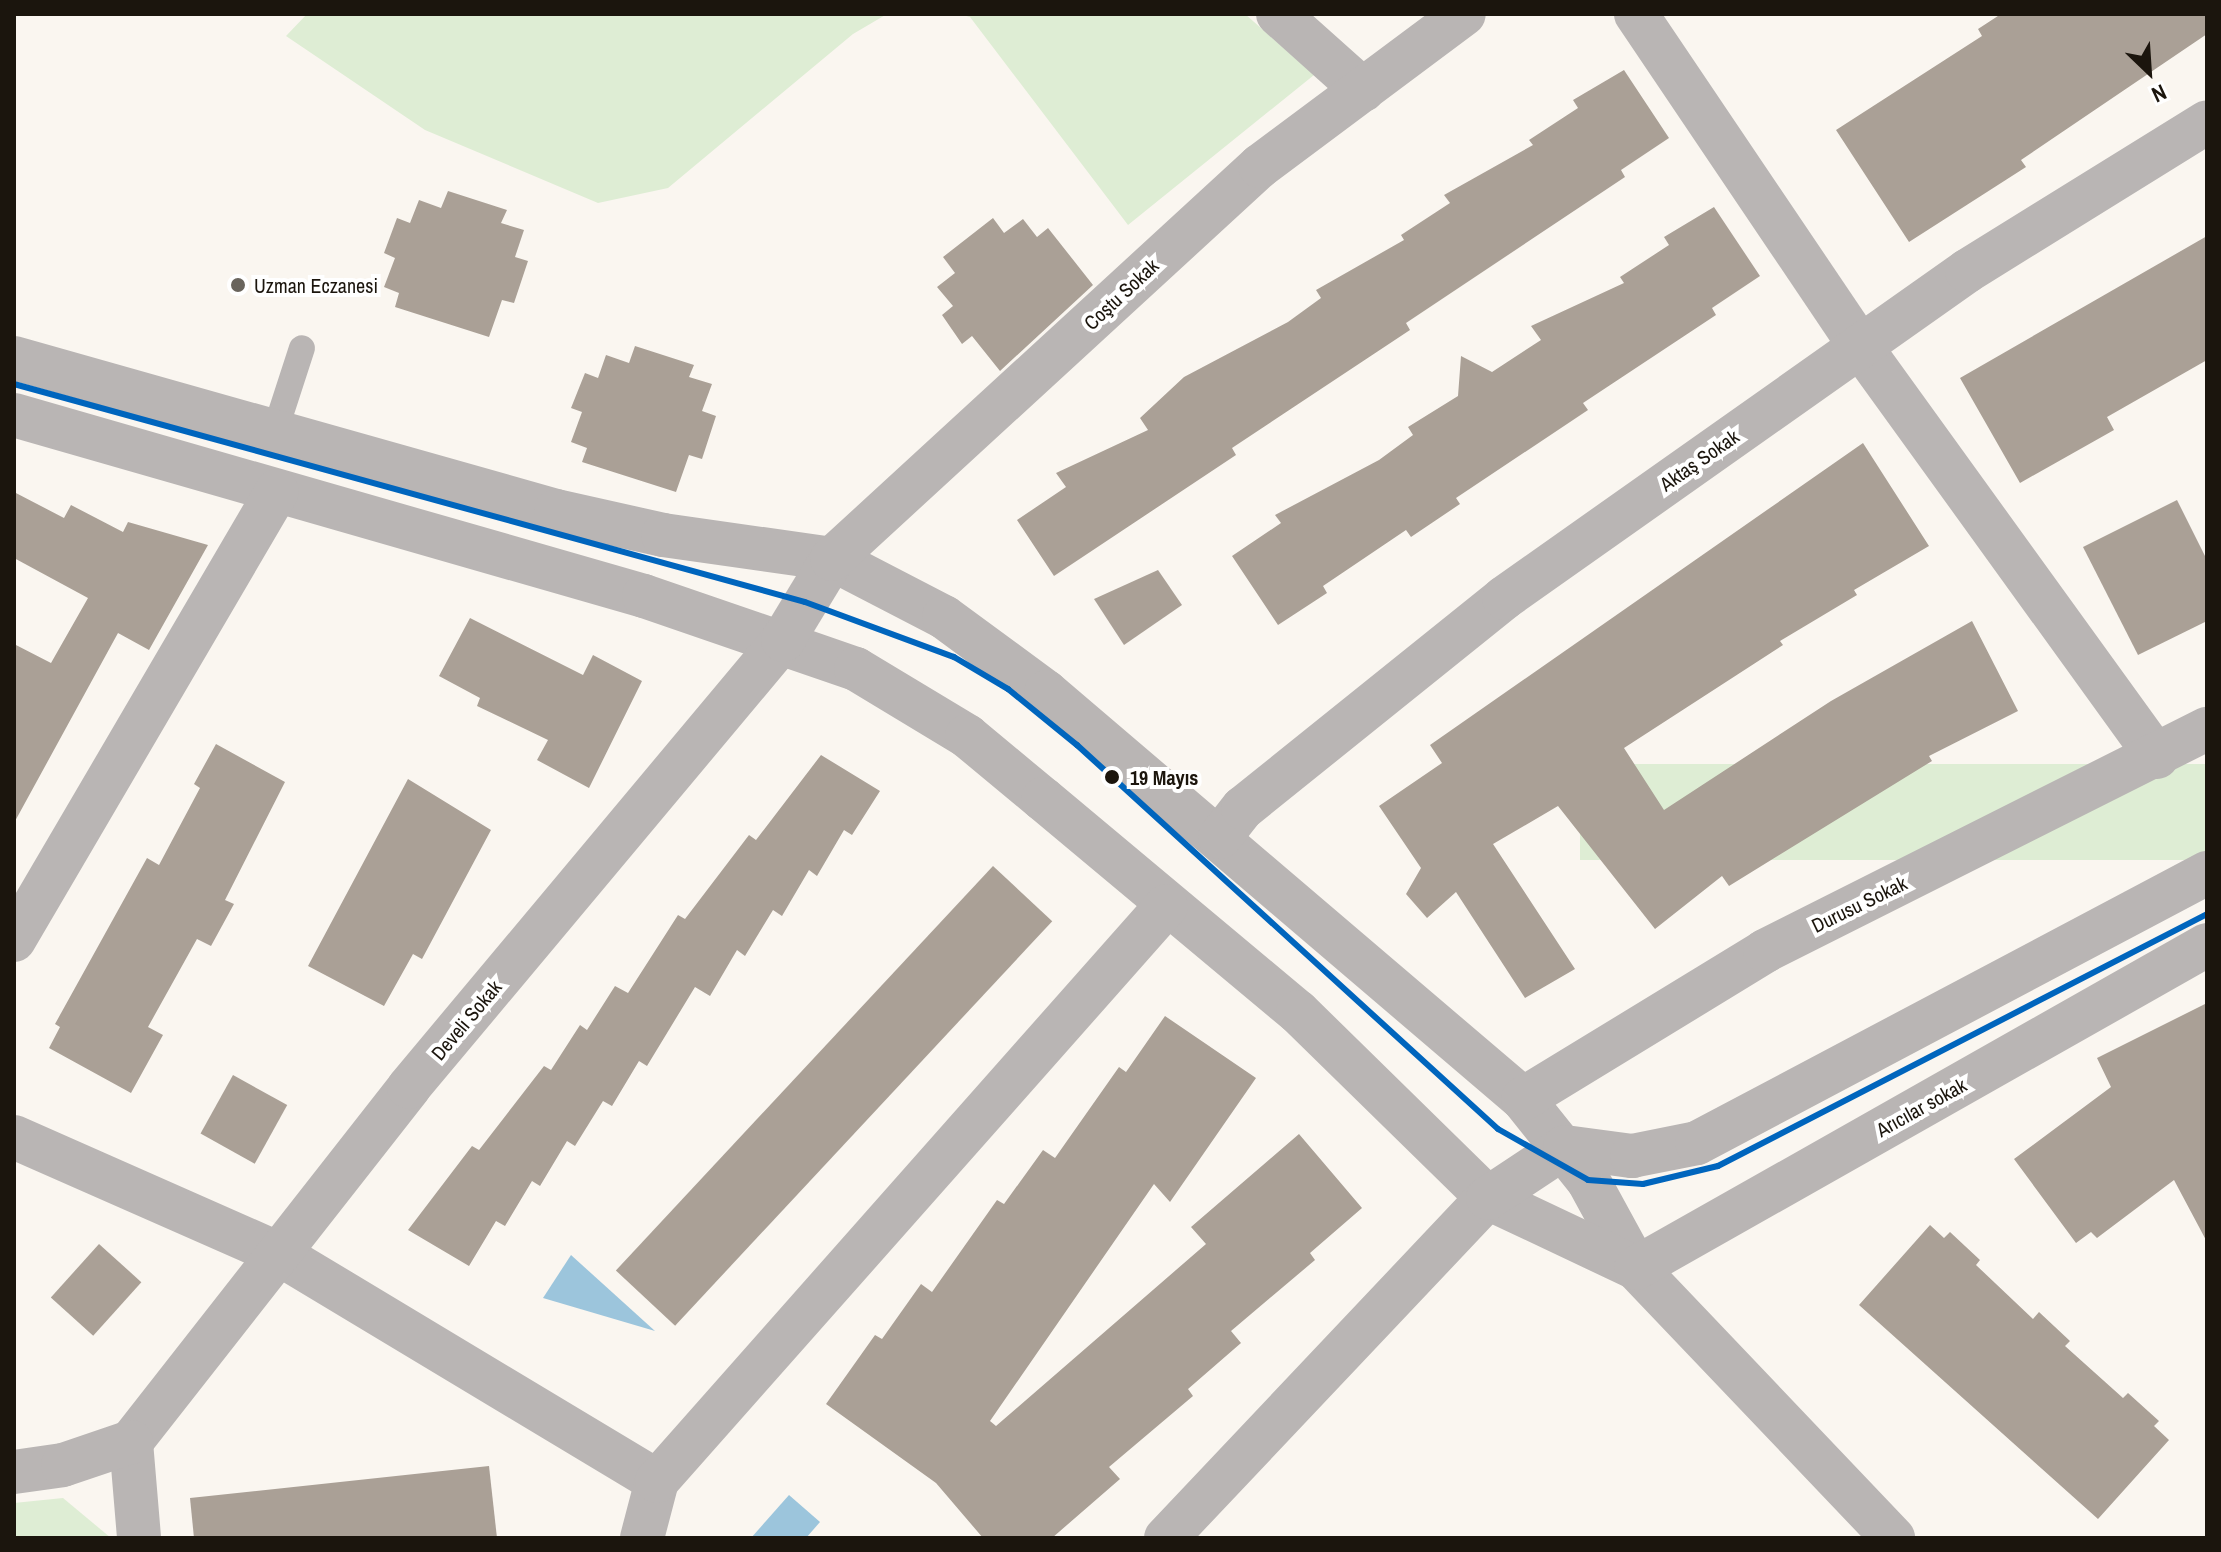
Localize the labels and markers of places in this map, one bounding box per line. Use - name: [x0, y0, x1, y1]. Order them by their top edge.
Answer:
- place label: Uzman Eczanesi: [254, 273, 378, 297]
- marker: Uzman Eczanesi: [229, 276, 247, 294]
- place label: 19 Mayıs: [1130, 765, 1198, 789]
- marker: 19 Mayıs: [1101, 766, 1123, 788]

